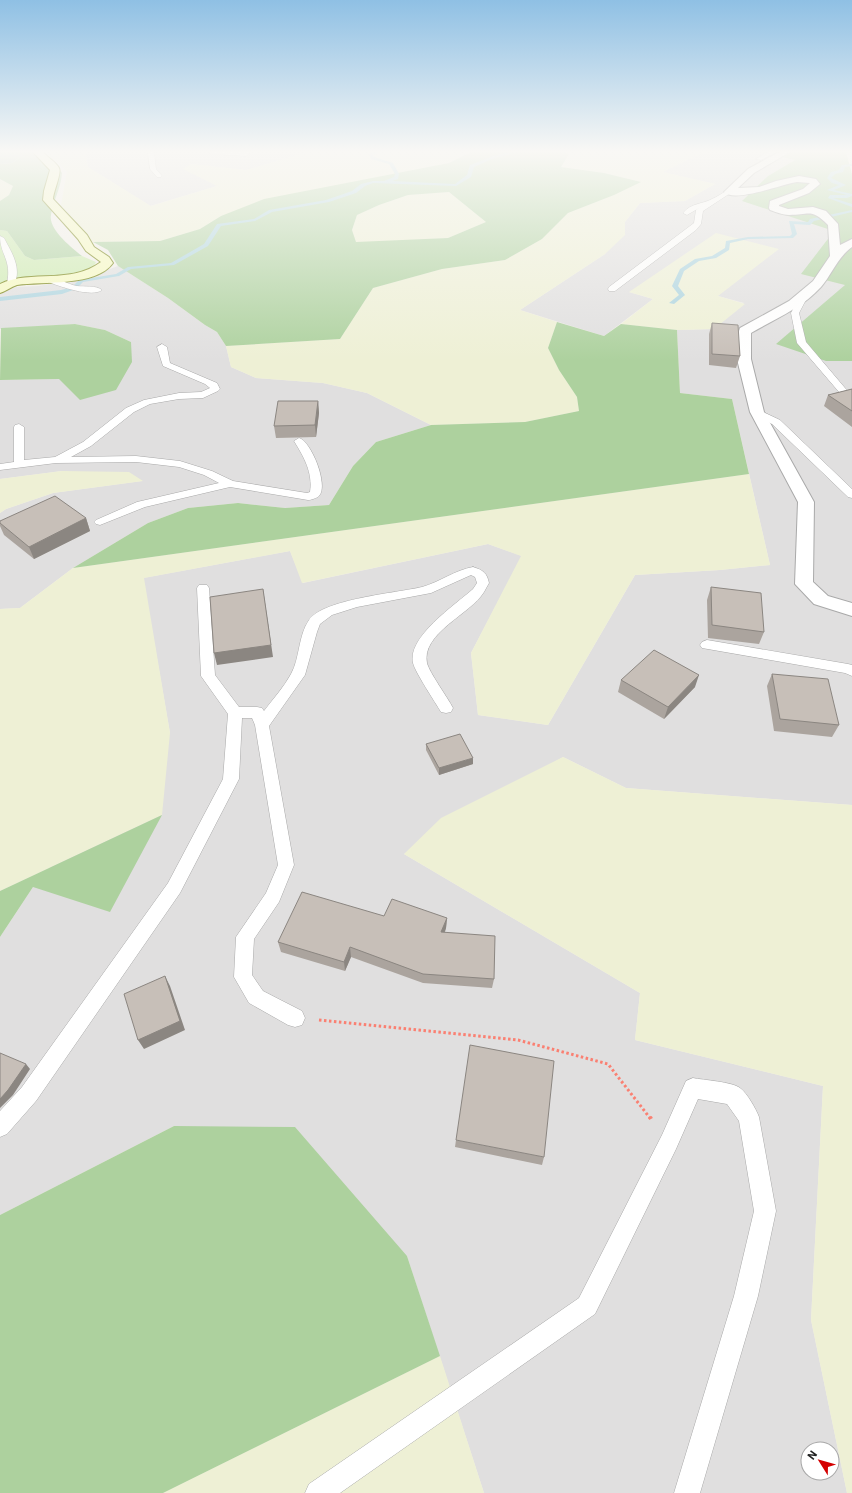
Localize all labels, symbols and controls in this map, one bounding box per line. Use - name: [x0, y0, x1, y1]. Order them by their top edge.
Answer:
- north arrow: [800, 1441, 840, 1481]
- text: N: [805, 1448, 820, 1462]

